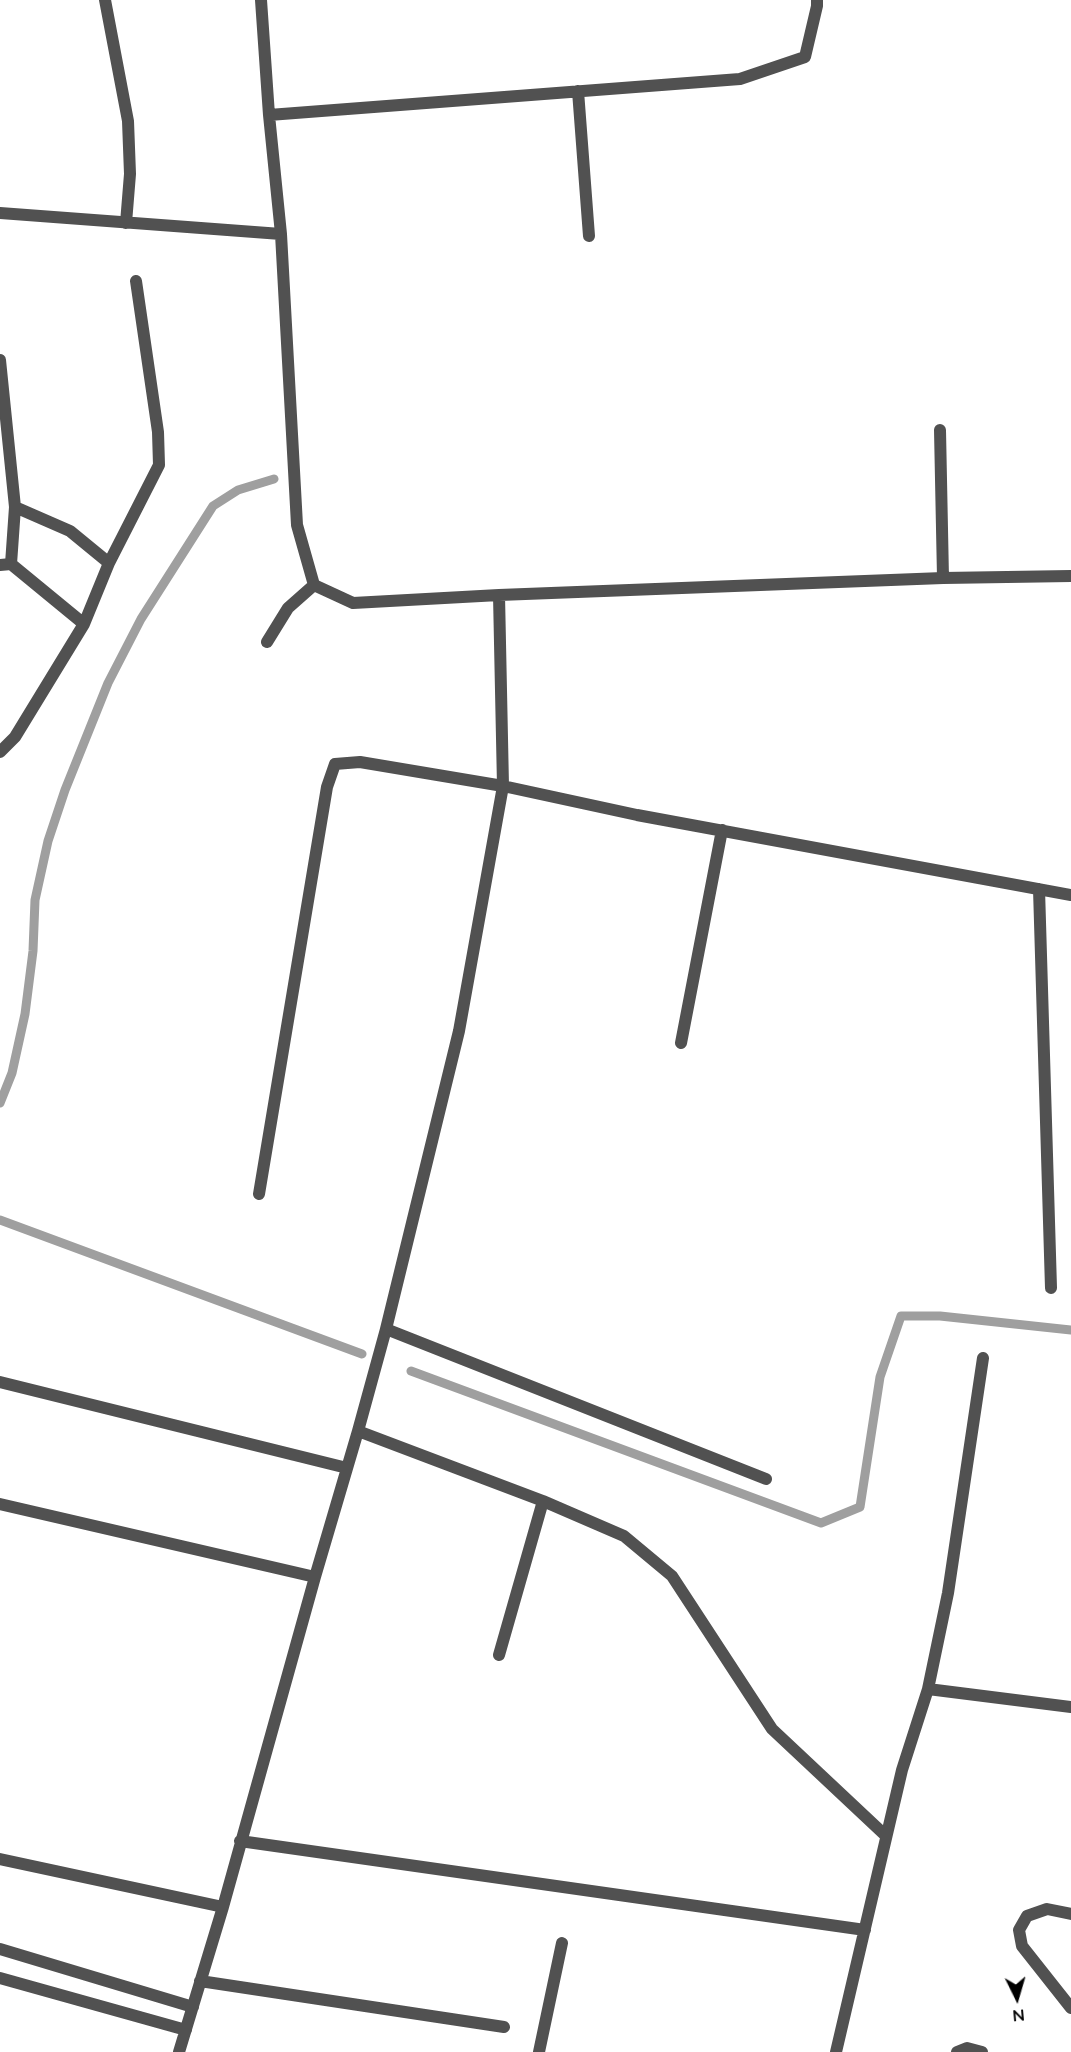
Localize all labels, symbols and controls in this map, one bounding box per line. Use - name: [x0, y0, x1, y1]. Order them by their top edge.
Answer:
- north arrow: [987, 1968, 1047, 2028]
- text: N: [1012, 2006, 1026, 2026]

